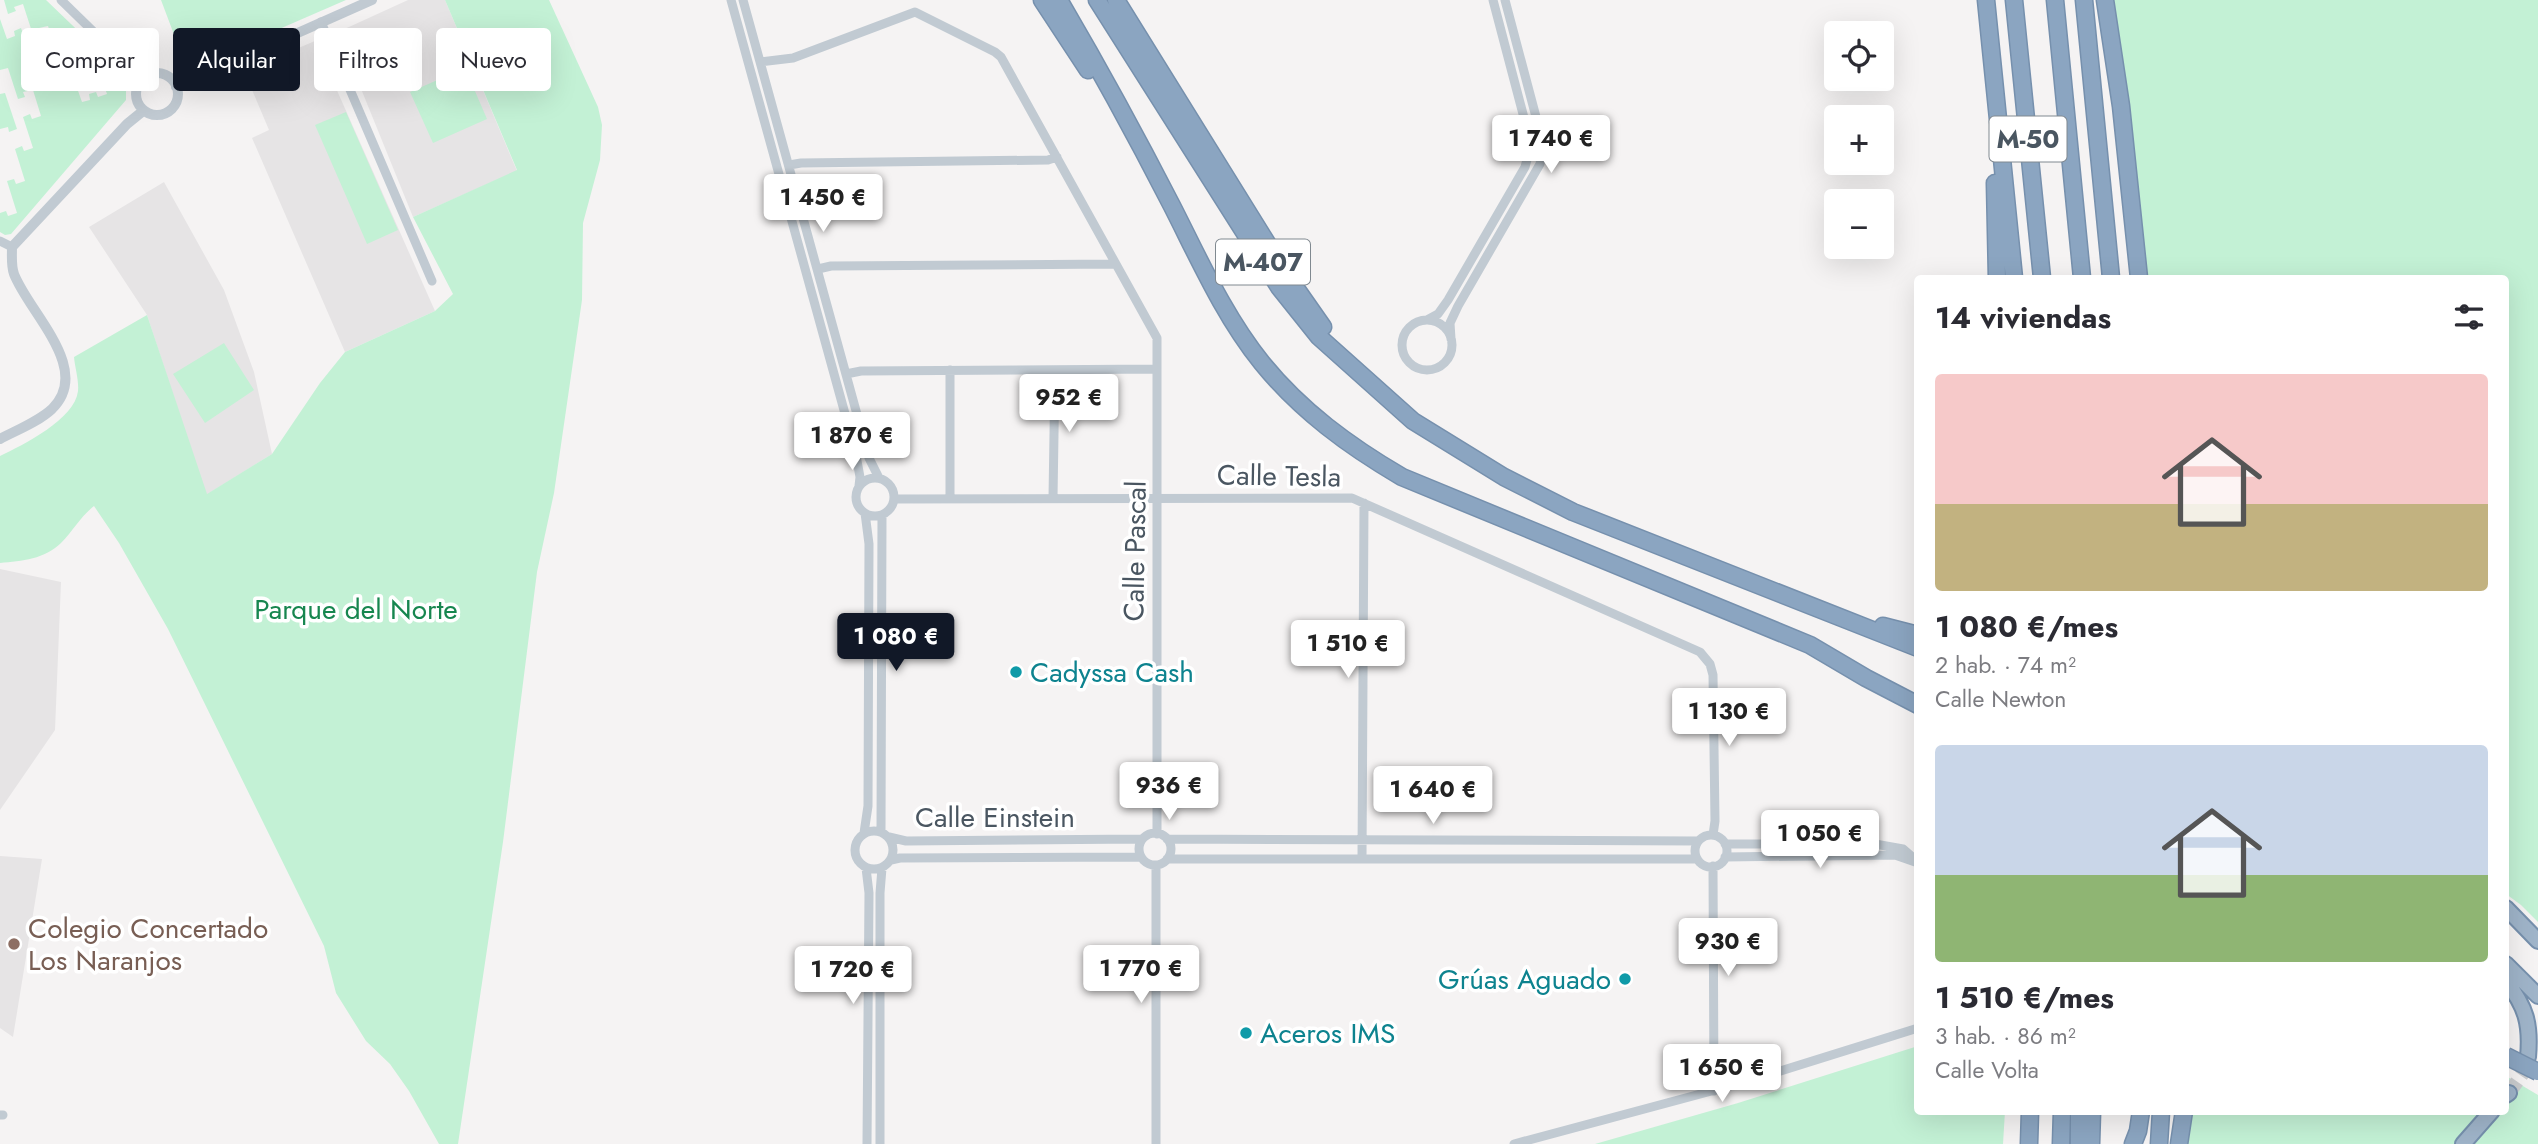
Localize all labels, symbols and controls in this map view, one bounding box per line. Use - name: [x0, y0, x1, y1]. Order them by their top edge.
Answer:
- map controls: [1824, 21, 1894, 259]
- button: locate: [1824, 21, 1894, 91]
- chip: Comprar: [21, 28, 159, 91]
- chip: Alquilar: [173, 28, 300, 91]
- chip: Filtros: [314, 28, 422, 91]
- chip: Nuevo: [436, 28, 551, 91]
- button: +: [1824, 105, 1894, 175]
- pin: 1 740 €: [1486, 116, 1616, 175]
- road number: M-50: [1990, 116, 2066, 162]
- text: 1 740 €: [1508, 121, 1594, 155]
- pin: 1 450 €: [758, 174, 888, 234]
- text: 1 450 €: [780, 180, 866, 214]
- button: −: [1824, 189, 1894, 259]
- road number: M-407: [1216, 240, 1310, 284]
- text: 14 viviendas: [1935, 296, 2111, 339]
- icon: filters: [2450, 298, 2488, 336]
- pin: 952 €: [1020, 374, 1118, 434]
- text: 952 €: [1035, 380, 1103, 414]
- pin: 1 870 €: [787, 412, 917, 472]
- text: 1 870 €: [810, 418, 894, 452]
- icon: home: [2149, 419, 2275, 545]
- street label: Calle Tesla: [1217, 454, 1341, 498]
- street label: Calle Pascal: [1113, 480, 1157, 622]
- park label: Parque del Norte: [254, 589, 458, 630]
- text: 1 080 €/mes: [1935, 605, 2118, 648]
- pin: 1 080 €: [831, 614, 961, 673]
- text: 1 080 €: [853, 619, 939, 653]
- pin: 1 510 €: [1283, 620, 1413, 680]
- text: 1 510 €: [1307, 626, 1389, 660]
- text: 2 hab. · 74 m²: [1935, 648, 2076, 682]
- place label: Cadyssa Cash: [1030, 652, 1194, 693]
- marker: Cadyssa Cash: [1008, 664, 1024, 680]
- text: Calle Newton: [1935, 682, 2066, 716]
- pin: 1 130 €: [1664, 688, 1794, 748]
- text: 1 130 €: [1688, 694, 1770, 728]
- pin: 936 €: [1120, 762, 1218, 822]
- pin: 1 640 €: [1368, 766, 1498, 826]
- text: 936 €: [1135, 768, 1203, 802]
- text: 1 640 €: [1389, 772, 1477, 806]
- icon: home: [2149, 790, 2275, 916]
- street label: Calle Einstein: [915, 797, 1075, 838]
- pin: 1 050 €: [1755, 810, 1885, 870]
- text: 1 050 €: [1777, 816, 1863, 850]
- place label: Colegio Concertado Los Naranjos: [28, 908, 268, 981]
- pin: 930 €: [1679, 918, 1777, 978]
- text: 930 €: [1695, 924, 1761, 958]
- marker: Colegio Concertado Los Naranjos: [6, 936, 22, 952]
- pin: 1 720 €: [788, 946, 918, 1006]
- pin: 1 770 €: [1076, 946, 1206, 1005]
- text: 1 770 €: [1099, 951, 1183, 985]
- text: 1 720 €: [811, 952, 895, 986]
- place label: Grúas Aguado: [1438, 959, 1611, 1000]
- marker: Grúas Aguado: [1617, 971, 1633, 987]
- text: 1 510 €/mes: [1935, 976, 2114, 1019]
- place label: Aceros IMS: [1260, 1013, 1395, 1054]
- text: 3 hab. · 86 m²: [1935, 1019, 2076, 1053]
- marker: Aceros IMS: [1238, 1025, 1254, 1041]
- pin: 1 650 €: [1657, 1044, 1787, 1104]
- text: 1 650 €: [1679, 1050, 1765, 1084]
- text: Calle Volta: [1935, 1053, 2039, 1087]

